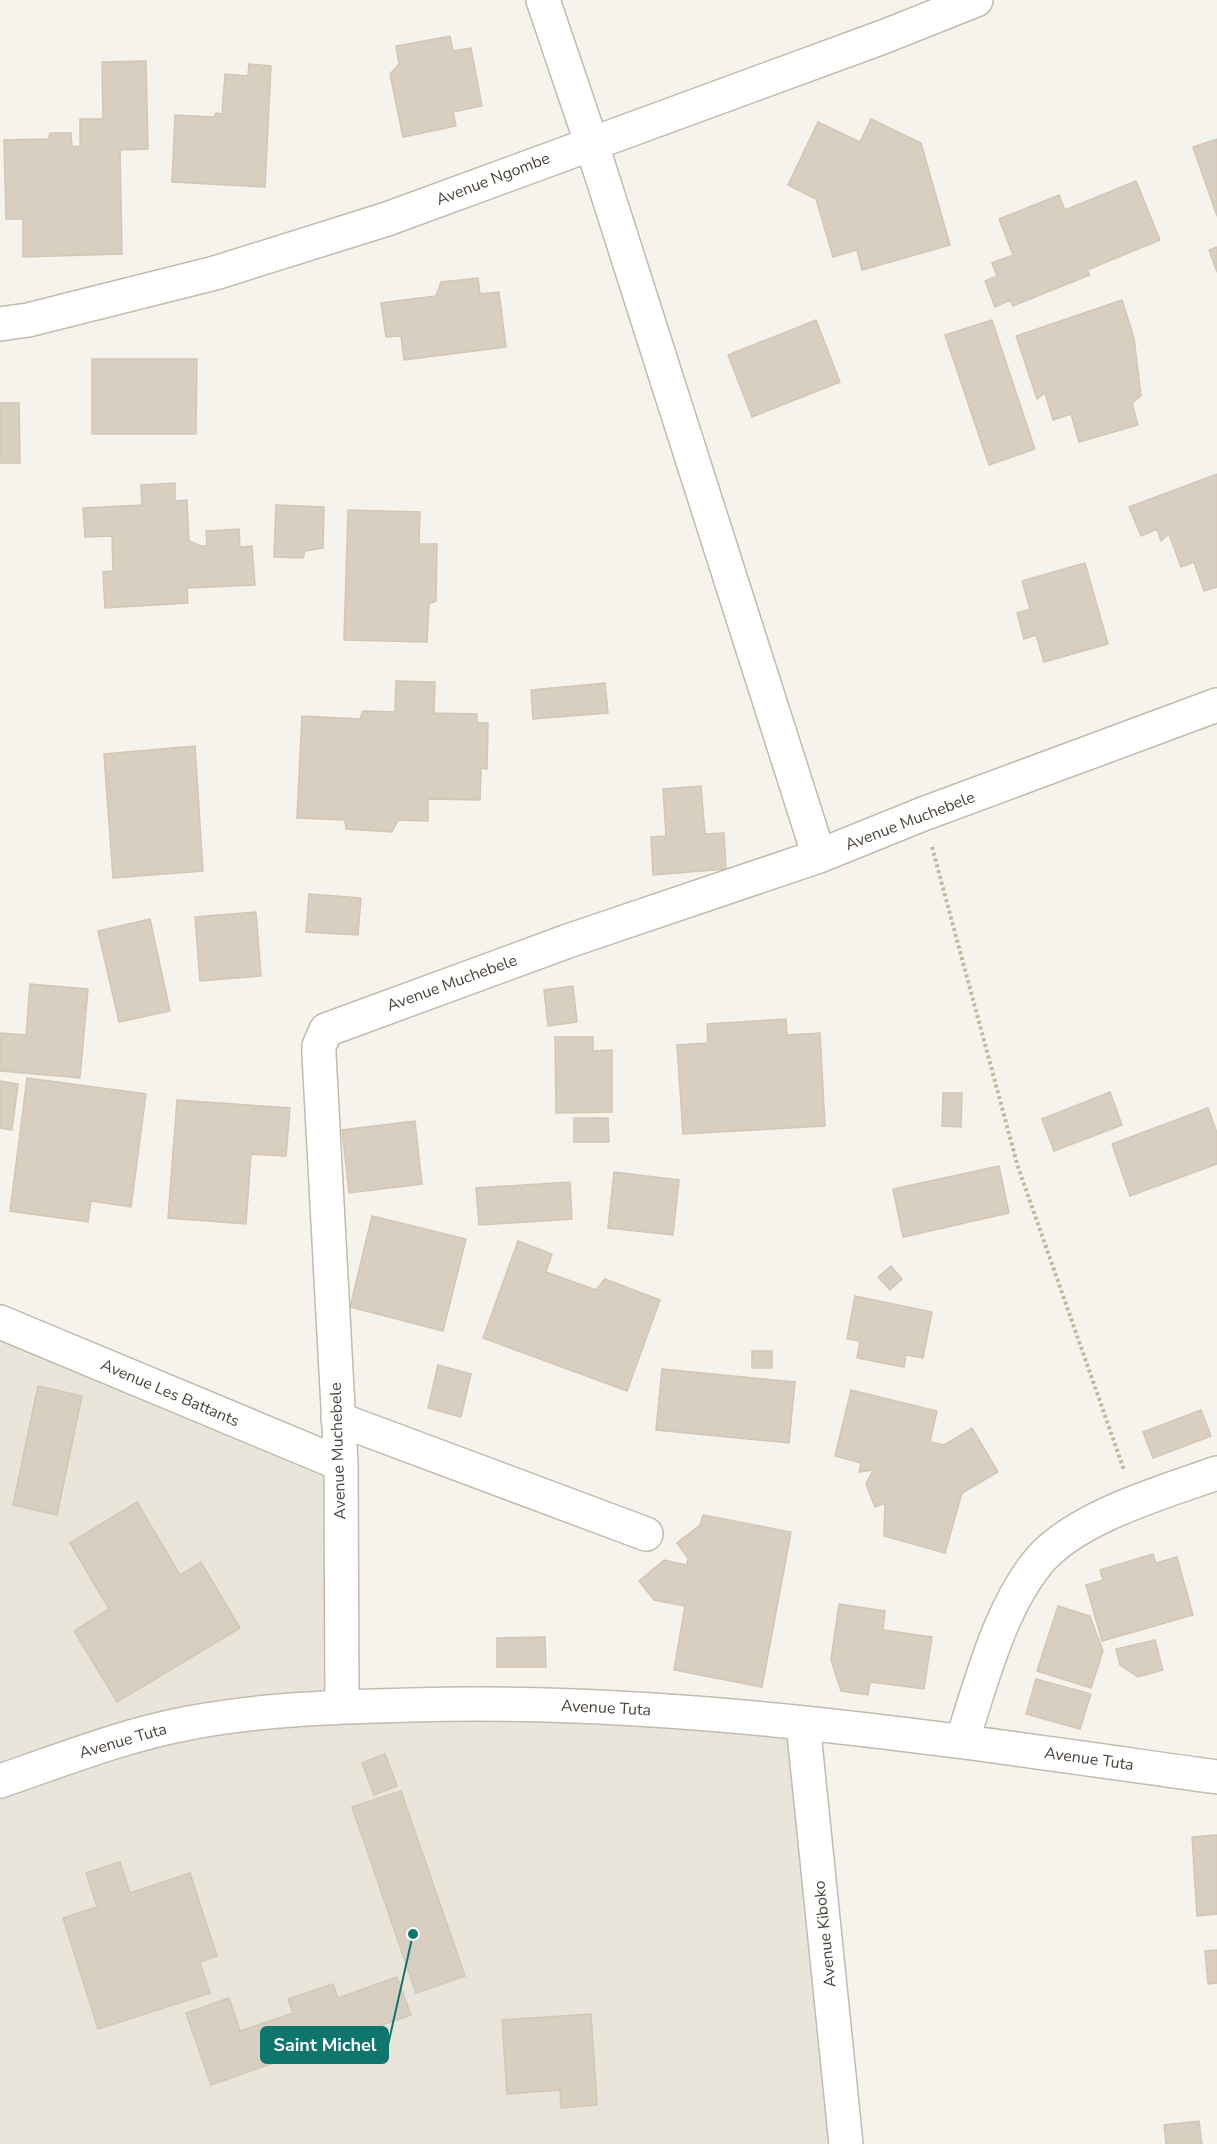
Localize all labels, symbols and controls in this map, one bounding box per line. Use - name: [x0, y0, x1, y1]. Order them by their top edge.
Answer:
- street label: Avenue Ngombe: [433, 147, 553, 211]
- street label: Avenue Muchebele: [842, 786, 978, 856]
- street label: Avenue Muchebele: [384, 949, 520, 1017]
- street label: Avenue Les Battants: [97, 1354, 243, 1432]
- street label: Avenue Muchebele: [325, 1382, 351, 1520]
- street label: Avenue Tuta: [560, 1695, 652, 1721]
- street label: Avenue Tuta: [77, 1718, 169, 1764]
- street label: Avenue Tuta: [1043, 1742, 1135, 1776]
- street label: Avenue Kiboko: [808, 1879, 842, 1988]
- callout: Saint Michel: [261, 2027, 388, 2063]
- text: Saint Michel: [274, 2033, 377, 2057]

